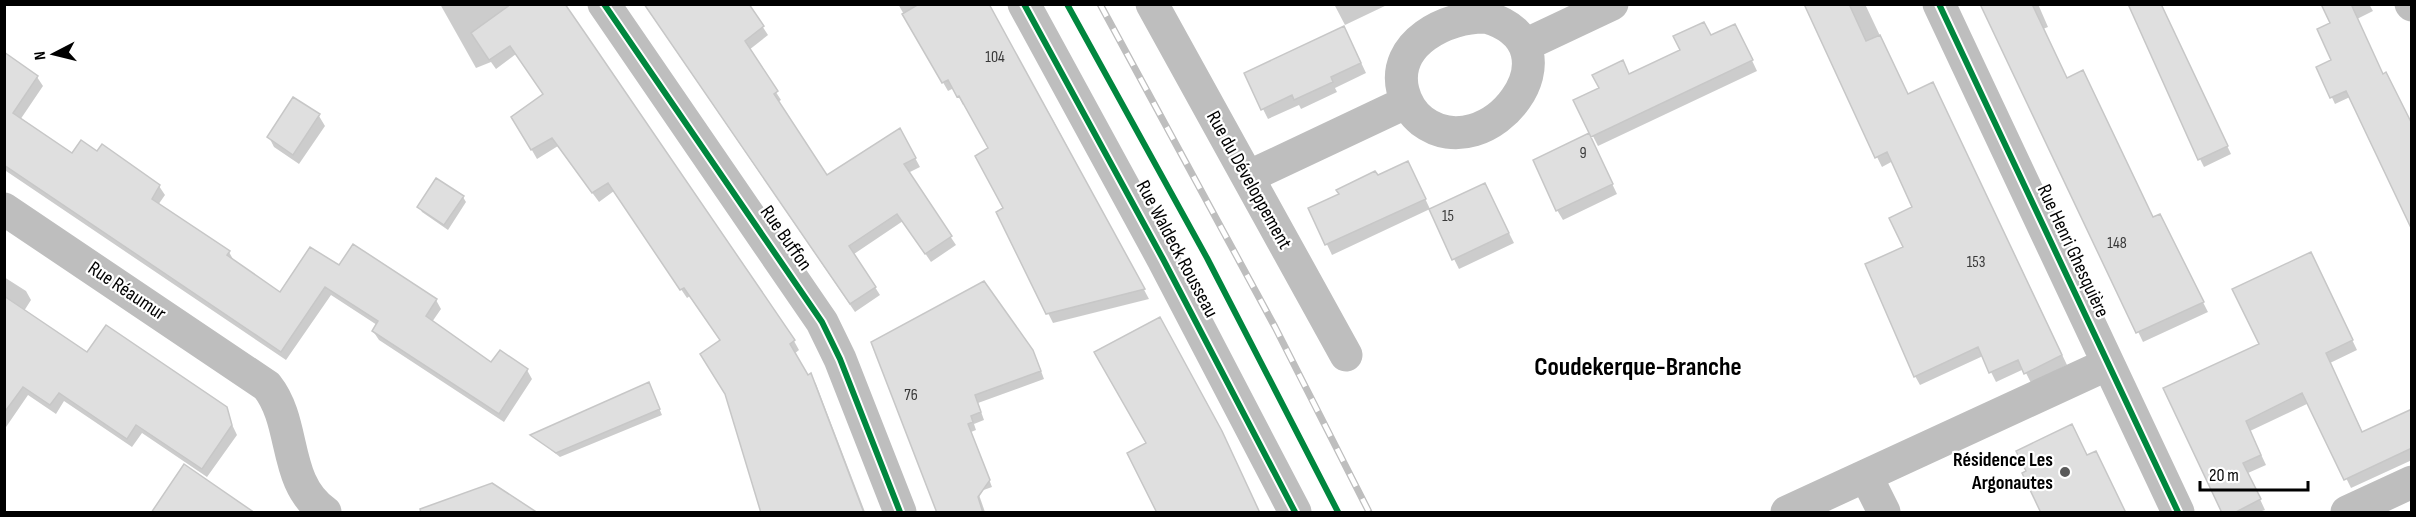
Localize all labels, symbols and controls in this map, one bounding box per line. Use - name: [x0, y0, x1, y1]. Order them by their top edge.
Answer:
- north arrow: [24, 24, 84, 84]
- house number: 104: [985, 48, 1005, 67]
- text: N: [31, 50, 51, 61]
- street label: Rue du Développement: [1201, 107, 1297, 253]
- house number: 9: [1579, 144, 1587, 163]
- street label: Rue Waldeck Rousseau: [1131, 176, 1223, 322]
- street label: Rue Henri Ghesquière: [2032, 181, 2114, 321]
- street label: Rue Buffon: [755, 201, 817, 275]
- house number: 15: [1442, 207, 1454, 226]
- house number: 148: [2107, 234, 2127, 253]
- house number: 153: [1967, 253, 1985, 272]
- street label: Rue Réaumur: [83, 256, 171, 326]
- district label: Coudekerque-Branche: [1534, 352, 1742, 383]
- house number: 76: [904, 386, 918, 405]
- place label: Résidence Les Argonautes: [1953, 448, 2053, 495]
- scale bar: [2200, 454, 2308, 492]
- marker: Résidence Les Argonautes: [2058, 465, 2072, 479]
- text: 20 m: [2209, 465, 2239, 486]

